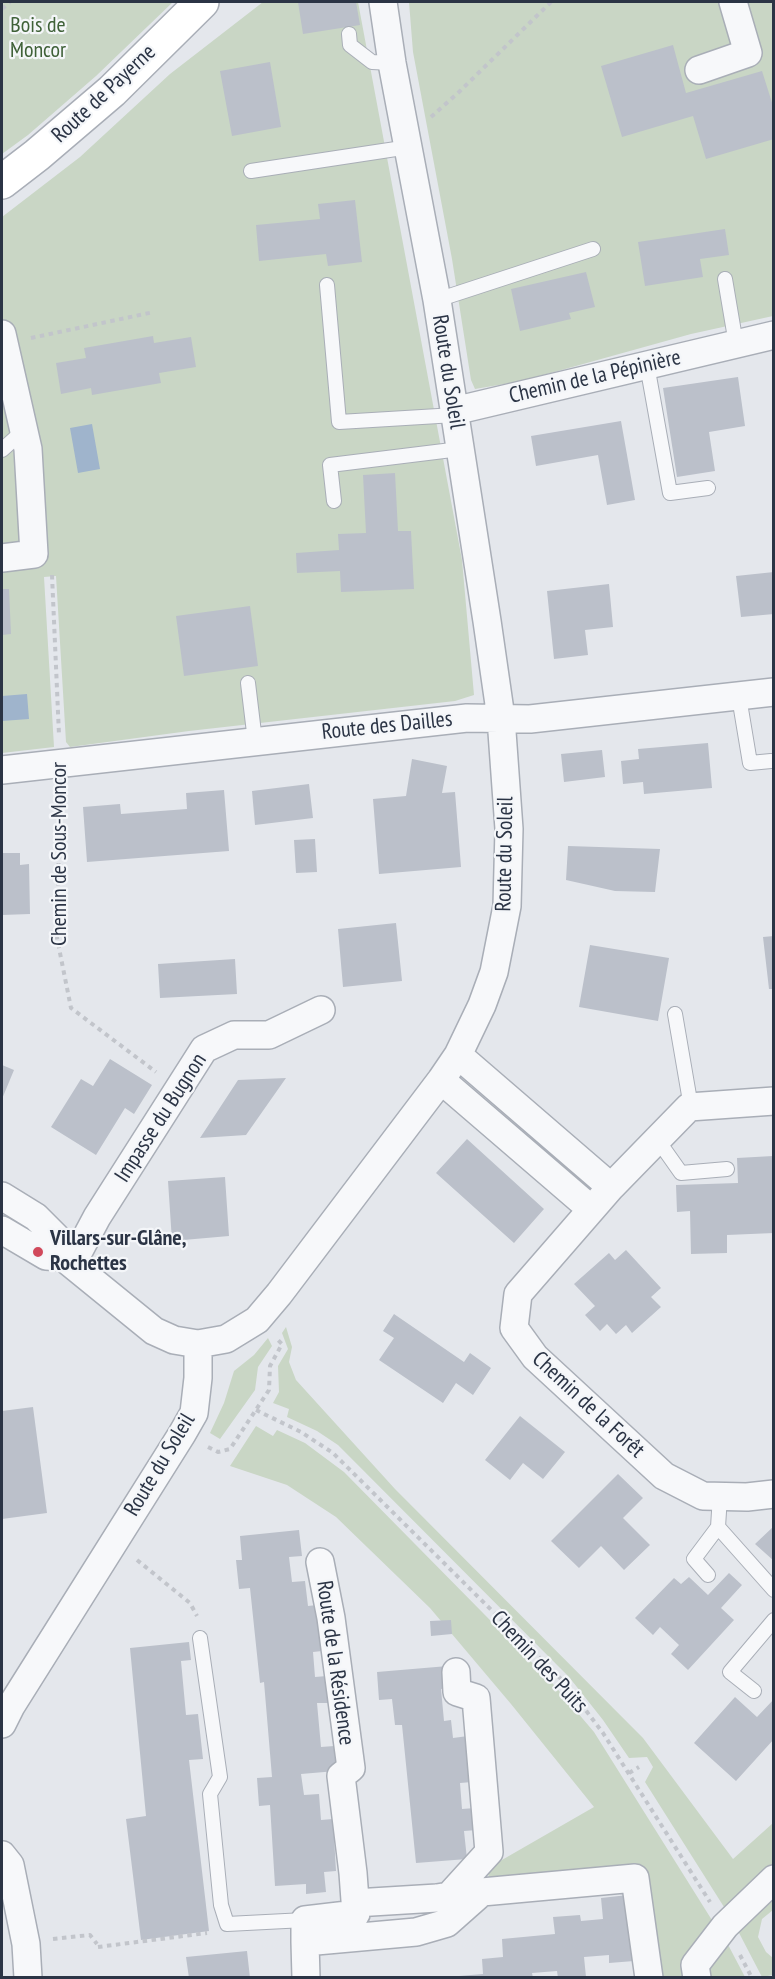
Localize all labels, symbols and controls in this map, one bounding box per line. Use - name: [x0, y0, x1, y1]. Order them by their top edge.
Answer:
- park label: Bois de Moncor: [10, 13, 66, 64]
- street label: Route de Payerne: [47, 39, 161, 149]
- street label: Route du Soleil: [426, 313, 470, 431]
- street label: Chemin de la Pépinière: [507, 344, 683, 410]
- street label: Route des Dailles: [320, 706, 454, 746]
- street label: Chemin de Sous-Moncor: [47, 762, 73, 946]
- street label: Route du Soleil: [491, 796, 519, 912]
- street label: Impasse du Bugnon: [110, 1049, 212, 1187]
- place label: Villars-sur-Glâne, Rochettes: [50, 1226, 187, 1278]
- marker: Villars-sur-Glâne, Rochettes: [31, 1245, 45, 1259]
- street label: Chemin de la Forêt: [526, 1346, 650, 1464]
- street label: Route du Soleil: [119, 1409, 201, 1521]
- street label: Route de la Résidence: [310, 1579, 360, 1747]
- street label: Chemin des Puits: [485, 1605, 593, 1719]

